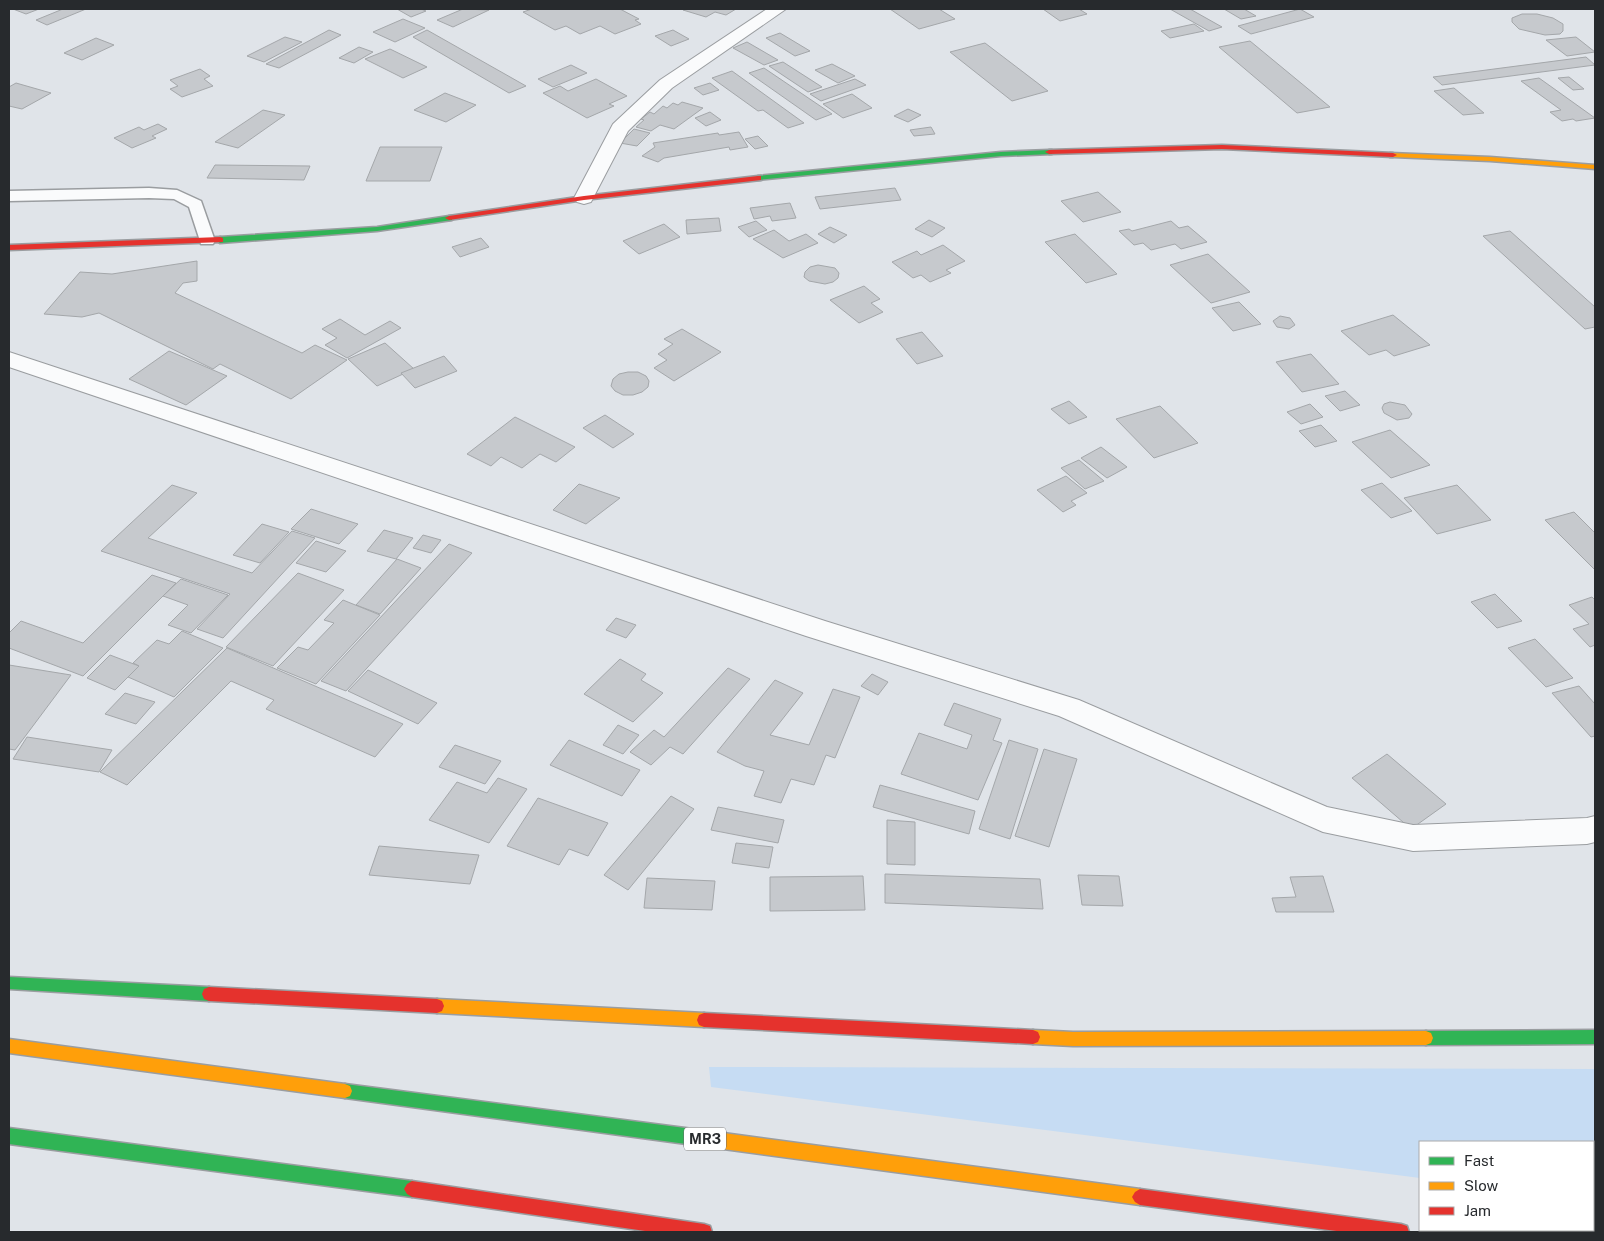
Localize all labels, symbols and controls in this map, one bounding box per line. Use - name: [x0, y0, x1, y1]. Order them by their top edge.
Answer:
- road number: MR3: [684, 1128, 726, 1150]
- legend: [1419, 1141, 1594, 1231]
- text: Fast: [1464, 1152, 1494, 1169]
- text: Slow: [1464, 1177, 1499, 1194]
- text: Jam: [1464, 1202, 1491, 1219]

